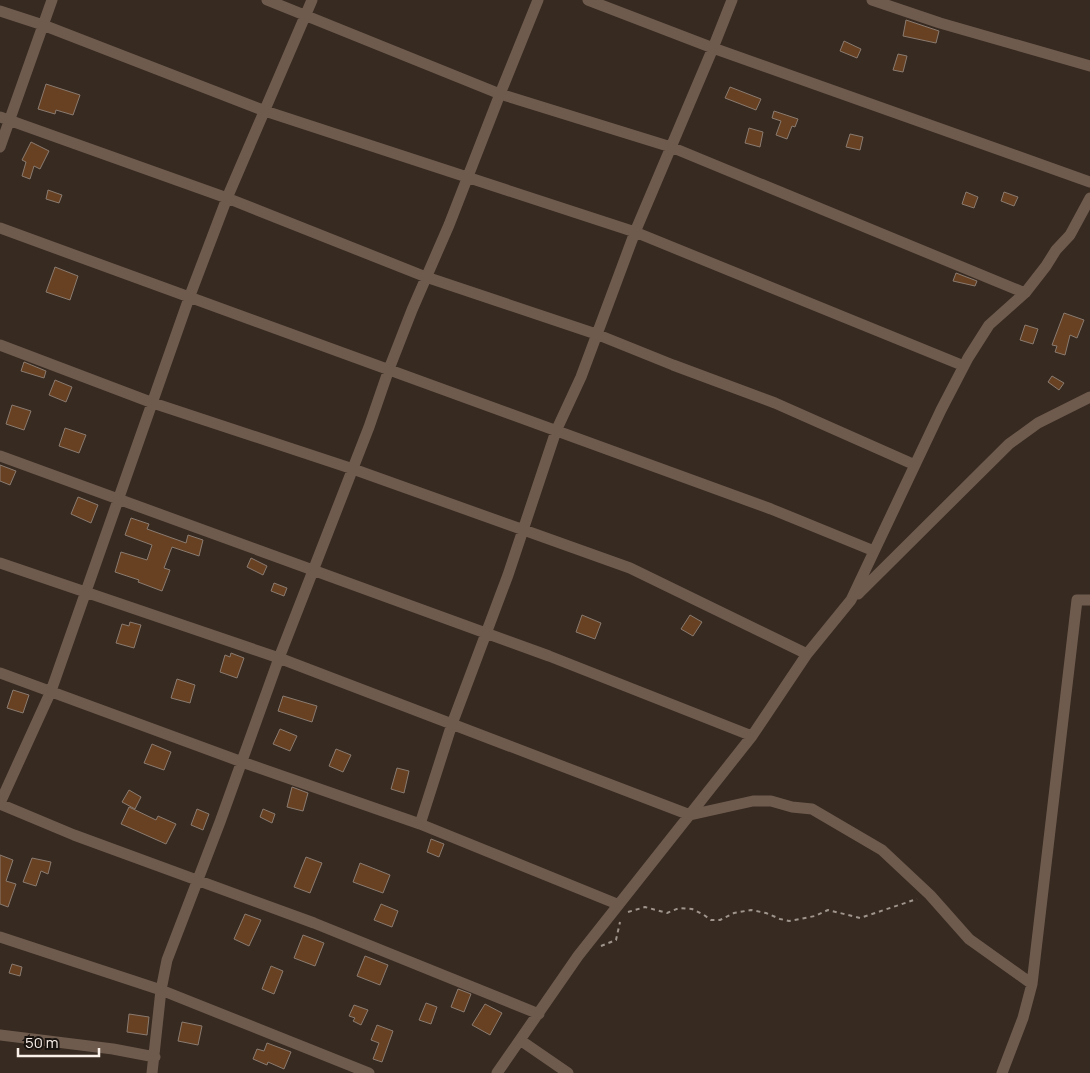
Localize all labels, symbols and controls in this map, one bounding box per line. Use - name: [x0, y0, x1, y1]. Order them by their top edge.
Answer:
- scale bar: [18, 1026, 99, 1058]
- text: 50 m: [25, 1032, 59, 1053]

